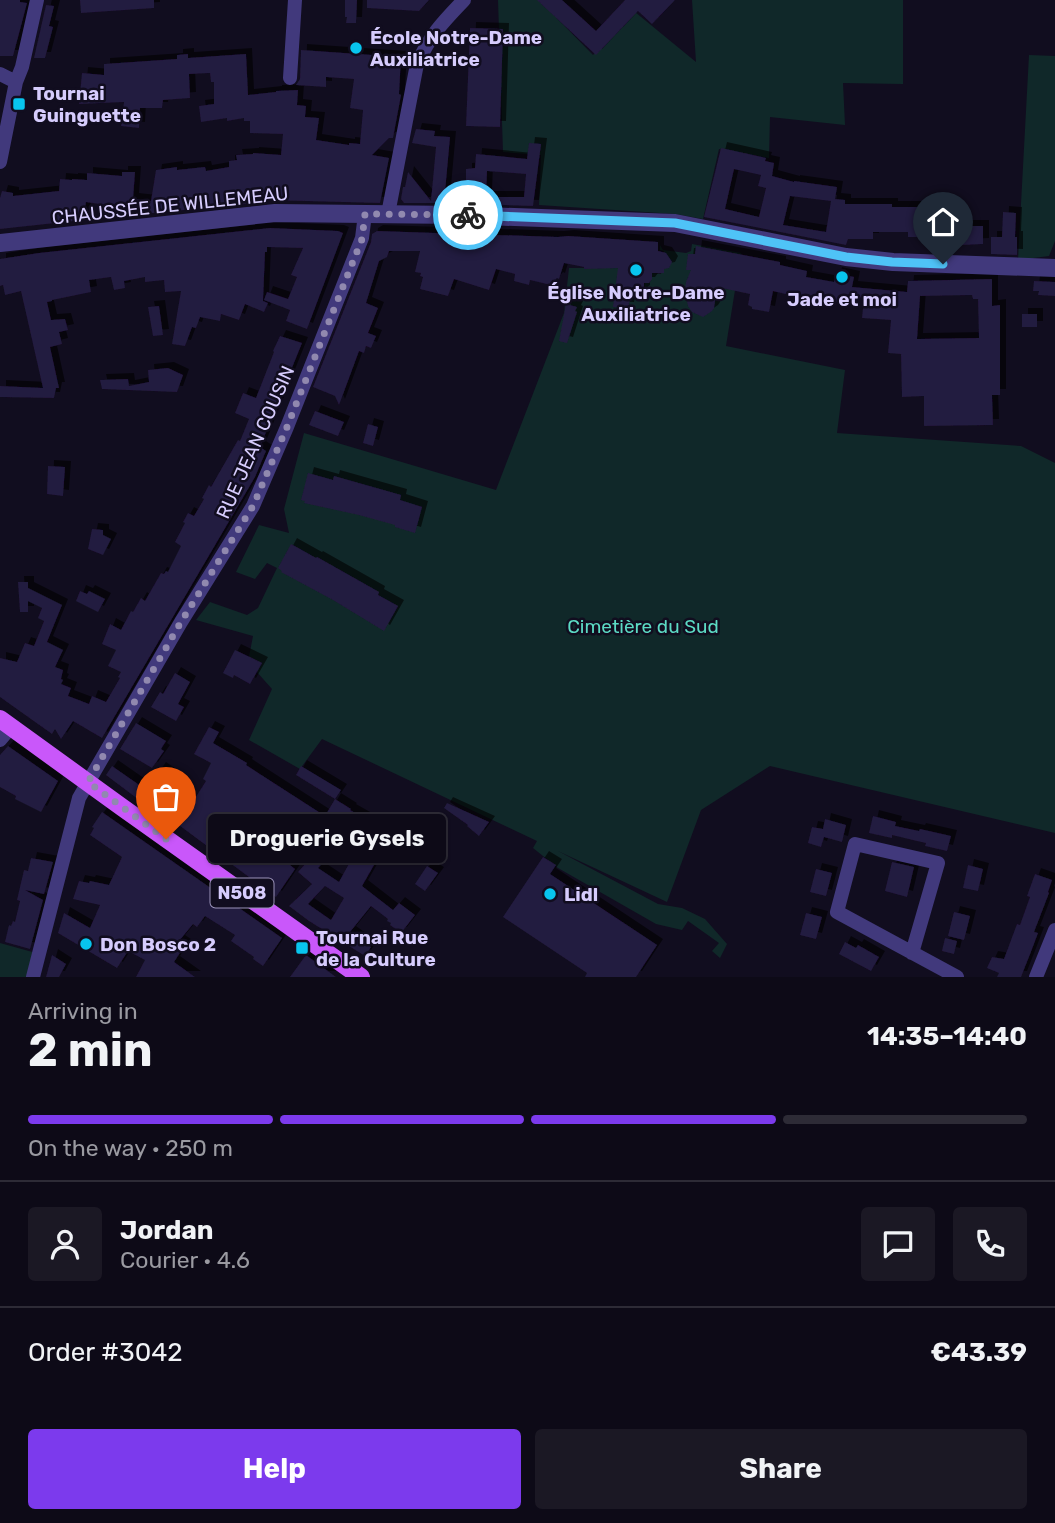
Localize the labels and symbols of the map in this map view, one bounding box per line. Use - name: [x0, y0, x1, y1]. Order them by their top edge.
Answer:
- place label: École Notre-Dame Auxiliatrice: [370, 26, 542, 71]
- marker: École Notre-Dame Auxiliatrice: [348, 40, 364, 56]
- place label: Tournai Guinguette: [33, 82, 141, 127]
- marker: Tournai Guinguette: [11, 96, 27, 112]
- courier: [433, 180, 503, 250]
- street label: CHAUSSÉE DE WILLEMEAU: [51, 182, 290, 229]
- pin: [913, 192, 973, 264]
- marker: Église Notre-Dame Auxiliatrice: [628, 262, 644, 278]
- marker: Jade et moi: [834, 269, 850, 285]
- place label: Église Notre-Dame Auxiliatrice: [547, 281, 725, 326]
- place label: Jade et moi: [787, 288, 897, 311]
- street label: RUE JEAN COUSIN: [211, 362, 300, 522]
- park label: Cimetière du Sud: [567, 615, 719, 638]
- pin: [136, 767, 196, 839]
- callout: Droguerie Gysels: [208, 814, 446, 864]
- road number: N508: [210, 878, 274, 908]
- place label: Lidl: [564, 883, 598, 906]
- marker: Lidl: [542, 886, 558, 902]
- place label: Tournai Rue de la Culture: [316, 926, 436, 971]
- place label: Don Bosco 2: [100, 933, 216, 956]
- marker: Don Bosco 2: [78, 936, 94, 952]
- marker: Tournai Rue de la Culture: [294, 940, 310, 956]

